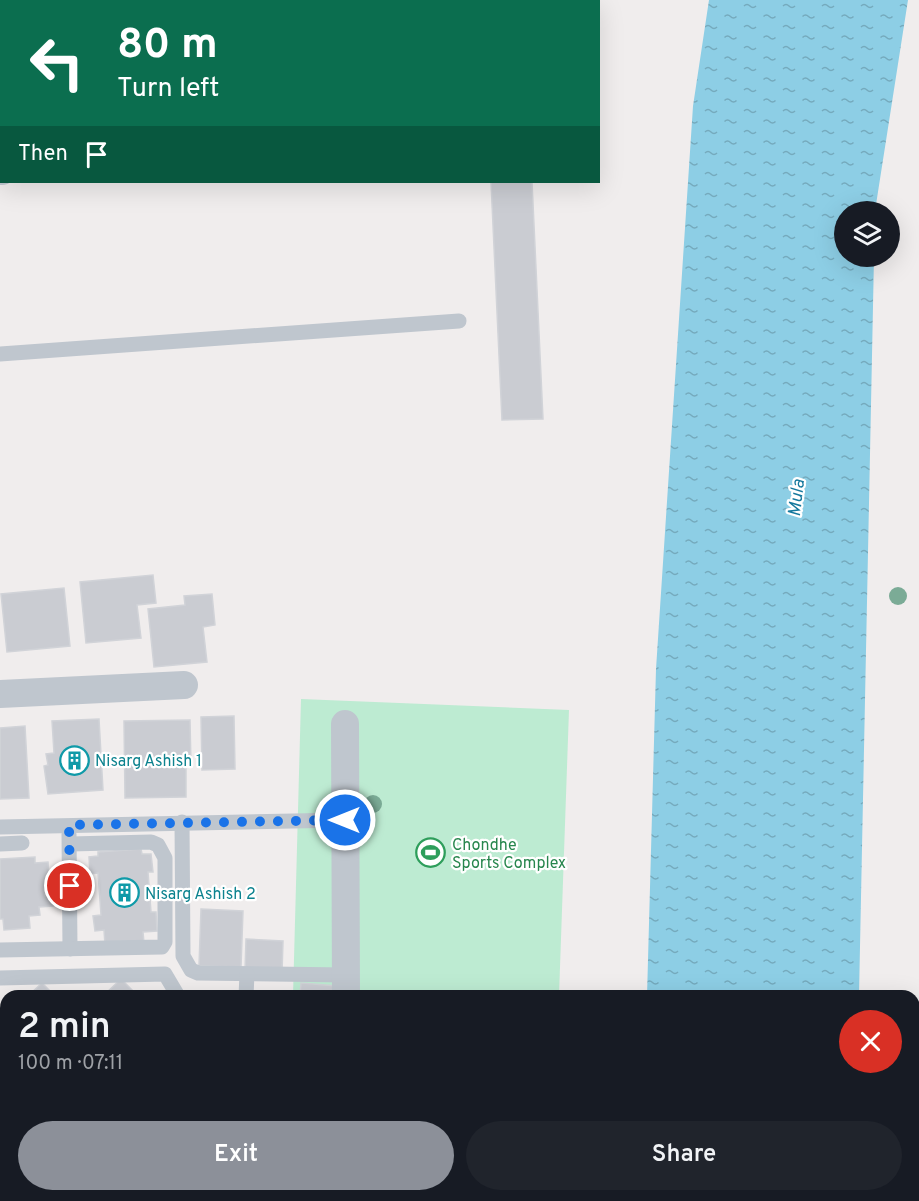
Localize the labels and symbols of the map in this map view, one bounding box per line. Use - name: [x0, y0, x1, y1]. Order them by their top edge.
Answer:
- water label: Mula: [784, 477, 811, 518]
- building icon: Nisarg Ashish 1: [58, 744, 90, 776]
- place label: Nisarg Ashish 1: [95, 752, 202, 772]
- position arrow: [313, 788, 377, 852]
- place label: Chondhe Sports Complex: [452, 836, 566, 874]
- sports icon: Chondhe Sports Complex: [415, 837, 447, 869]
- pin: [44, 860, 95, 911]
- building icon: Nisarg Ashish 2: [108, 877, 140, 909]
- place label: Nisarg Ashish 2: [145, 885, 256, 905]

